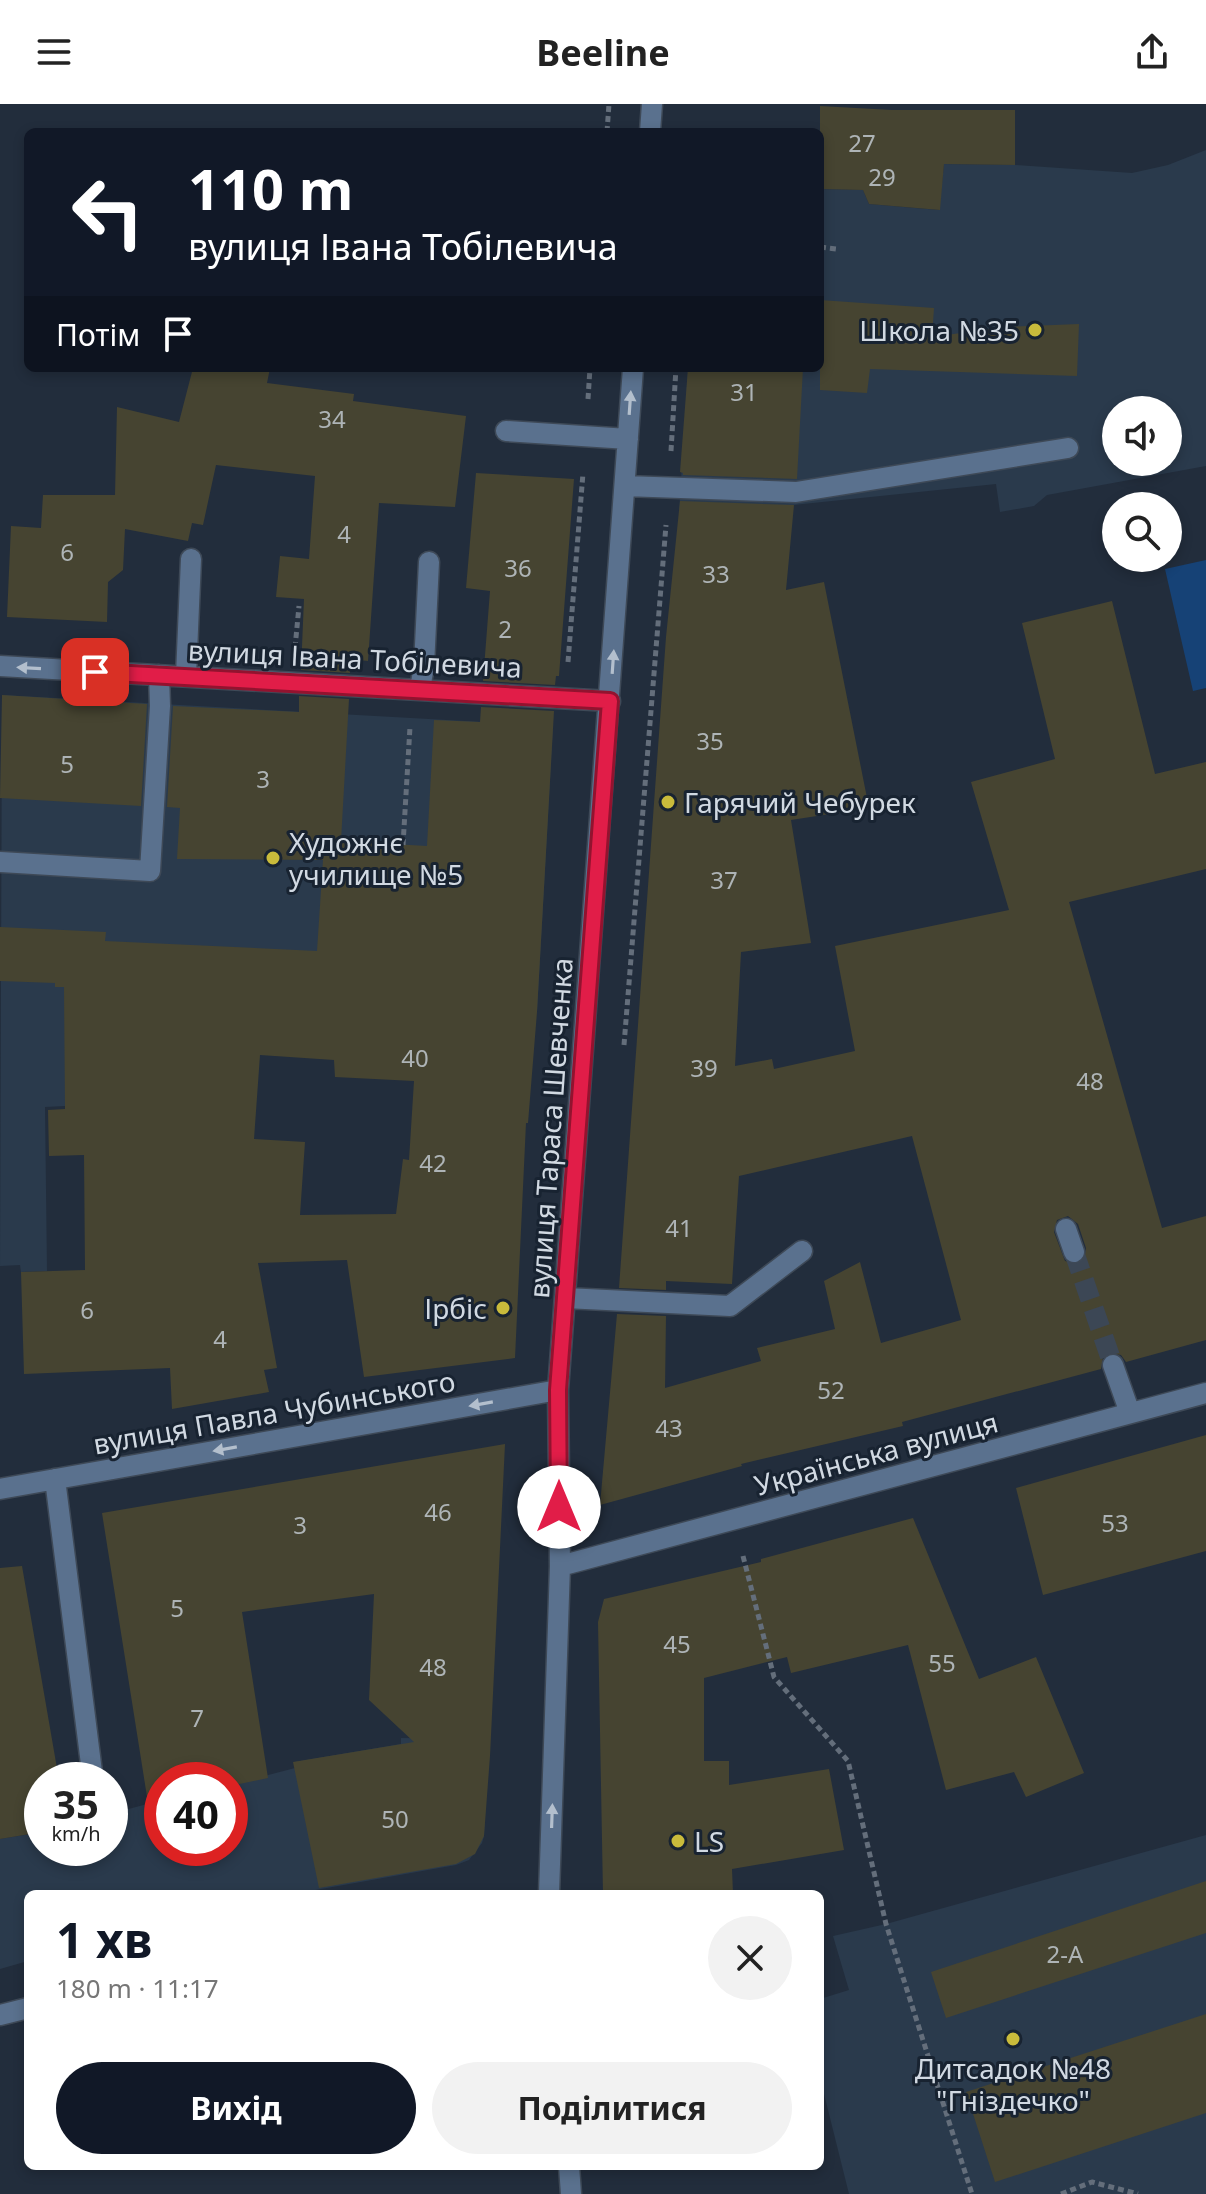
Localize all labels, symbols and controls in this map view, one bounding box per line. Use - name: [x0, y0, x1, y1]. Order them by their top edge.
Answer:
- text: Beeline: [536, 28, 670, 77]
- icon: menu: [32, 30, 76, 74]
- icon: share: [1130, 30, 1174, 74]
- house number: 27: [848, 126, 876, 159]
- text: 110 m: [188, 150, 353, 226]
- icon: left: [56, 160, 160, 264]
- house number: 29: [868, 160, 896, 193]
- text: вулиця Івана Тобілевича: [188, 222, 618, 271]
- place label: Школа №35: [859, 311, 1019, 349]
- icon: arrive: [156, 312, 200, 356]
- text: Потім: [56, 314, 140, 355]
- marker: Школа №35: [1026, 321, 1044, 339]
- house number: 31: [730, 375, 758, 408]
- one-way arrow: [624, 390, 637, 415]
- map controls: [1102, 396, 1182, 572]
- button: sound: [1102, 396, 1182, 476]
- house number: 34: [318, 402, 346, 435]
- button: search: [1102, 492, 1182, 572]
- house number: 4: [337, 517, 351, 550]
- house number: 6: [60, 535, 74, 568]
- house number: 36: [504, 551, 532, 584]
- house number: 33: [702, 557, 730, 590]
- house number: 2: [498, 612, 512, 645]
- street label: вулиця Івана Тобілевича: [187, 630, 523, 686]
- pin: [61, 638, 129, 706]
- one-way arrow: [607, 649, 620, 674]
- icon: arrive: [73, 650, 117, 694]
- one-way arrow: [16, 661, 41, 674]
- house number: 35: [696, 724, 724, 757]
- house number: 5: [60, 747, 74, 780]
- house number: 3: [256, 762, 270, 795]
- place label: Гарячий Чебурек: [684, 783, 916, 821]
- marker: Гарячий Чебурек: [659, 793, 677, 811]
- place label: Художнє училище №5: [289, 823, 463, 893]
- marker: Художнє училище №5: [264, 849, 282, 867]
- house number: 37: [710, 863, 738, 896]
- street label: вулиця Тараса Шевченка: [519, 956, 581, 1300]
- house number: 40: [401, 1041, 429, 1074]
- house number: 39: [690, 1051, 718, 1084]
- house number: 48: [1076, 1064, 1104, 1097]
- house number: 42: [419, 1146, 447, 1179]
- house number: 41: [665, 1211, 693, 1244]
- place label: Ірбіс: [424, 1289, 487, 1327]
- house number: 6: [80, 1293, 94, 1326]
- marker: Ірбіс: [494, 1299, 512, 1317]
- house number: 4: [213, 1322, 227, 1355]
- street label: вулиця Павла Чубинського: [90, 1361, 458, 1463]
- house number: 52: [817, 1373, 845, 1406]
- one-way arrow: [468, 1398, 493, 1410]
- street label: Українська вулиця: [750, 1402, 1002, 1504]
- house number: 43: [655, 1411, 683, 1444]
- one-way arrow: [212, 1443, 237, 1455]
- position arrow: [517, 1465, 601, 1549]
- house number: 46: [424, 1495, 452, 1528]
- house number: 53: [1101, 1506, 1129, 1539]
- house number: 3: [293, 1508, 307, 1541]
- house number: 5: [170, 1591, 184, 1624]
- house number: 45: [663, 1627, 691, 1660]
- house number: 55: [928, 1646, 956, 1679]
- house number: 48: [419, 1650, 447, 1683]
- house number: 7: [190, 1701, 204, 1734]
- speed limit sign: 40: [144, 1762, 248, 1866]
- text: 35: [53, 1776, 99, 1831]
- house number: 50: [381, 1802, 409, 1835]
- one-way arrow: [545, 1803, 558, 1828]
- text: km/h: [51, 1820, 101, 1847]
- place label: LS: [694, 1822, 724, 1860]
- marker: LS: [669, 1832, 687, 1850]
- text: 1 хв: [56, 1907, 152, 1972]
- button: close: [708, 1916, 792, 2000]
- house number: 2-А: [1047, 1937, 1084, 1970]
- text: 180 m · 11:17: [56, 1970, 219, 2006]
- marker: Дитсадок №48 "Гніздечко": [1004, 2030, 1022, 2048]
- place label: Дитсадок №48 "Гніздечко": [915, 2049, 1111, 2119]
- button: Вихід: [56, 2062, 416, 2154]
- button: Поділитися: [432, 2062, 792, 2154]

